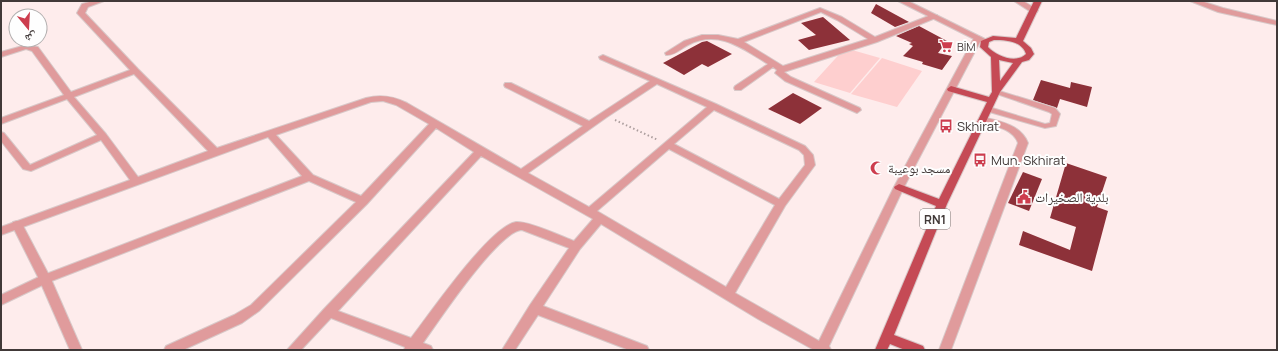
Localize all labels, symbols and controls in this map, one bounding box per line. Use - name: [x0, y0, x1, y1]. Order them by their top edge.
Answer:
- north arrow: [8, 8, 48, 48]
- text: ش: [23, 28, 39, 47]
- supermarket icon: BİM: [938, 38, 954, 54]
- place label: BİM: [957, 39, 976, 54]
- place label: Skhirat: [957, 117, 999, 135]
- bus stop icon: Skhirat: [938, 118, 954, 134]
- place label: Mun. Skhirat: [991, 151, 1065, 169]
- bus stop icon: Mun. Skhirat: [972, 152, 988, 168]
- place label: مسجد بوعيبة: [888, 159, 951, 177]
- mosque icon: مسجد بوعيبة: [869, 160, 885, 176]
- place label: بلدية الصخيرات: [1035, 188, 1109, 206]
- public building icon: بلدية الصخيرات: [1016, 189, 1032, 205]
- road number: RN1: [920, 209, 950, 229]

